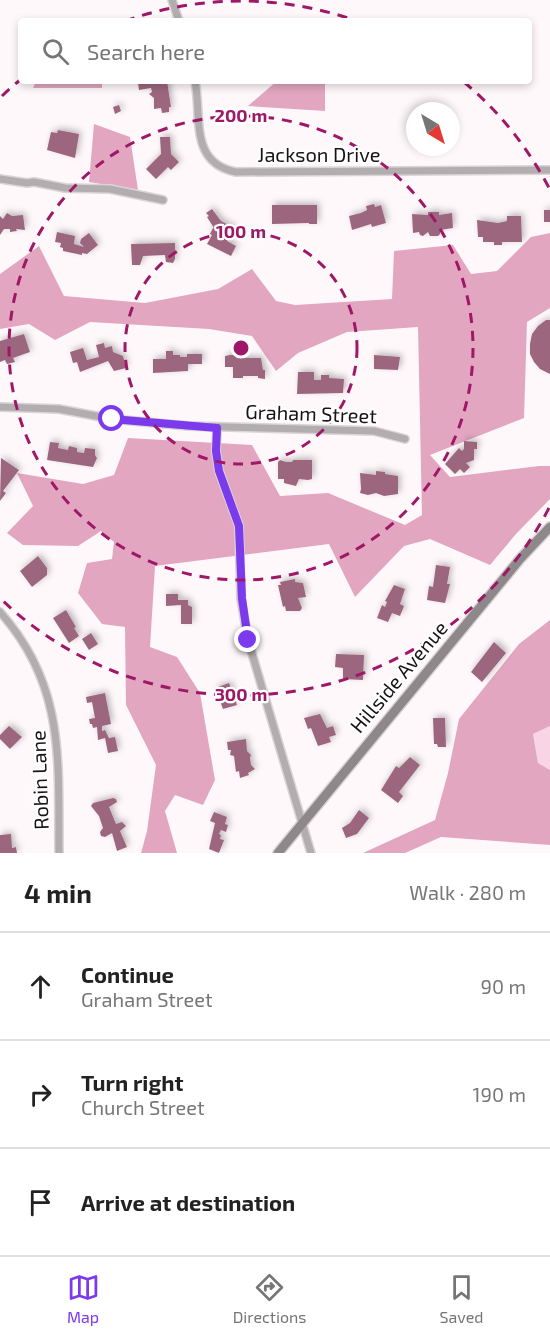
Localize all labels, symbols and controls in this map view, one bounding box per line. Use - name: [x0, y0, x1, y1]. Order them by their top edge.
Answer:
- search box: [18, 18, 532, 84]
- icon: search: [39, 35, 72, 68]
- text: Search here: [87, 38, 205, 64]
- north arrow: [406, 102, 460, 156]
- text: 200 m: [215, 104, 267, 126]
- street label: Jackson Drive: [258, 142, 380, 166]
- text: 100 m: [216, 220, 266, 242]
- centre of rings: [231, 338, 251, 358]
- street label: Graham Street: [245, 399, 378, 427]
- route start: [98, 405, 124, 431]
- street label: Hillside Avenue: [345, 616, 452, 737]
- route end: [234, 626, 260, 652]
- text: 300 m: [215, 683, 267, 705]
- street label: Robin Lane: [25, 730, 53, 830]
- text: 4 min: [24, 877, 92, 908]
- text: Walk · 280 m: [409, 880, 526, 904]
- text: Continue: [81, 961, 174, 987]
- icon: ahead: [24, 970, 57, 1003]
- text: 90 m: [481, 974, 526, 998]
- text: Graham Street: [81, 987, 213, 1011]
- text: Turn right: [81, 1069, 183, 1095]
- icon: right: [24, 1078, 57, 1111]
- text: 190 m: [473, 1082, 526, 1106]
- text: Church Street: [81, 1095, 205, 1119]
- icon: arrive: [24, 1186, 57, 1219]
- text: Arrive at destination: [81, 1189, 295, 1215]
- tab: Map: [67, 1271, 100, 1326]
- tab: Directions: [233, 1271, 306, 1326]
- tab: Saved: [440, 1271, 483, 1326]

